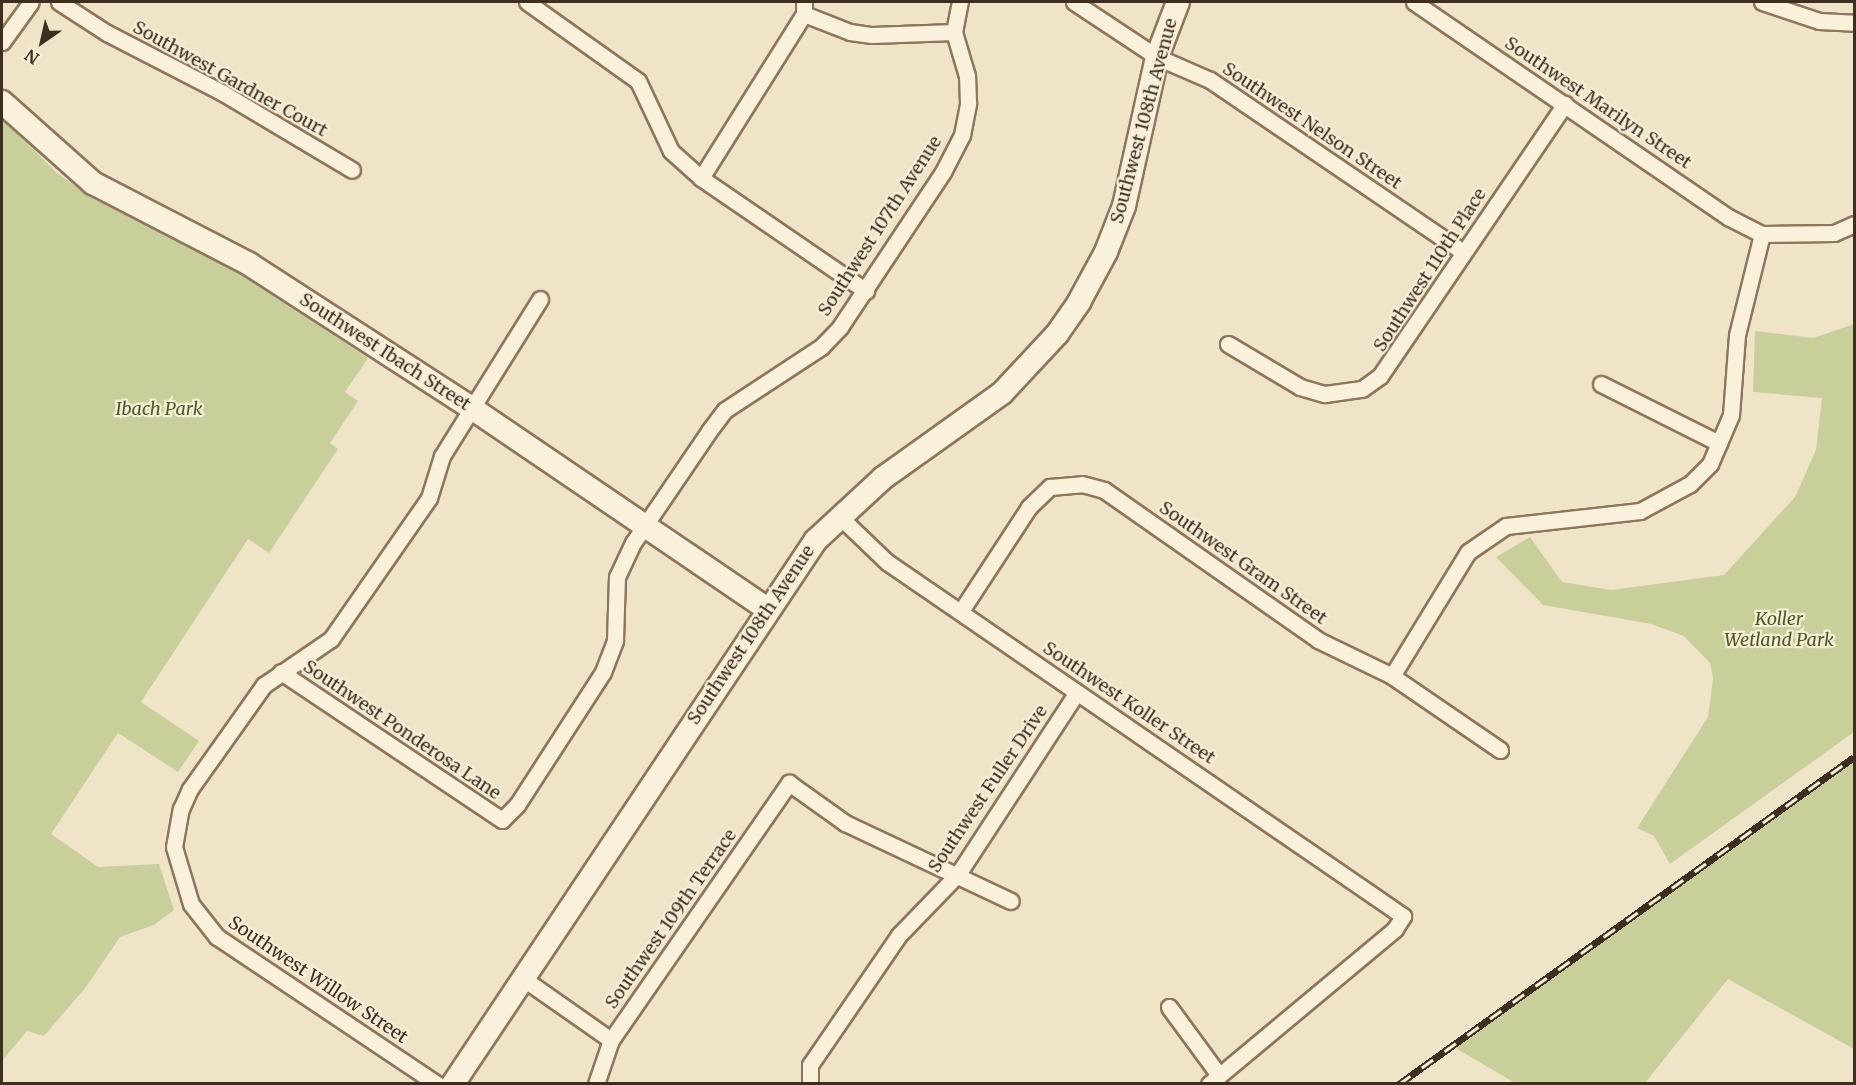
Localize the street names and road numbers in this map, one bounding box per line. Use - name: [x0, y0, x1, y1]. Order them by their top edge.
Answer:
- street label: Southwest Gardner Court: [129, 16, 331, 142]
- street label: Southwest 108th Avenue: [1106, 16, 1182, 226]
- street label: Southwest Marilyn Street: [1501, 32, 1695, 174]
- street label: Southwest Nelson Street: [1218, 58, 1406, 194]
- street label: Southwest 107th Avenue: [814, 132, 946, 320]
- street label: Southwest 110th Place: [1369, 184, 1491, 356]
- street label: Southwest Ibach Street: [295, 289, 475, 415]
- street label: Southwest Gram Street: [1155, 497, 1331, 629]
- street label: Southwest 108th Avenue: [683, 541, 819, 729]
- street label: Southwest Koller Street: [1039, 637, 1219, 769]
- street label: Southwest Ponderosa Lane: [299, 656, 505, 804]
- street label: Southwest Fuller Drive: [924, 701, 1052, 877]
- street label: Southwest 109th Terrace: [601, 825, 741, 1013]
- street label: Southwest Willow Street: [224, 912, 412, 1048]

